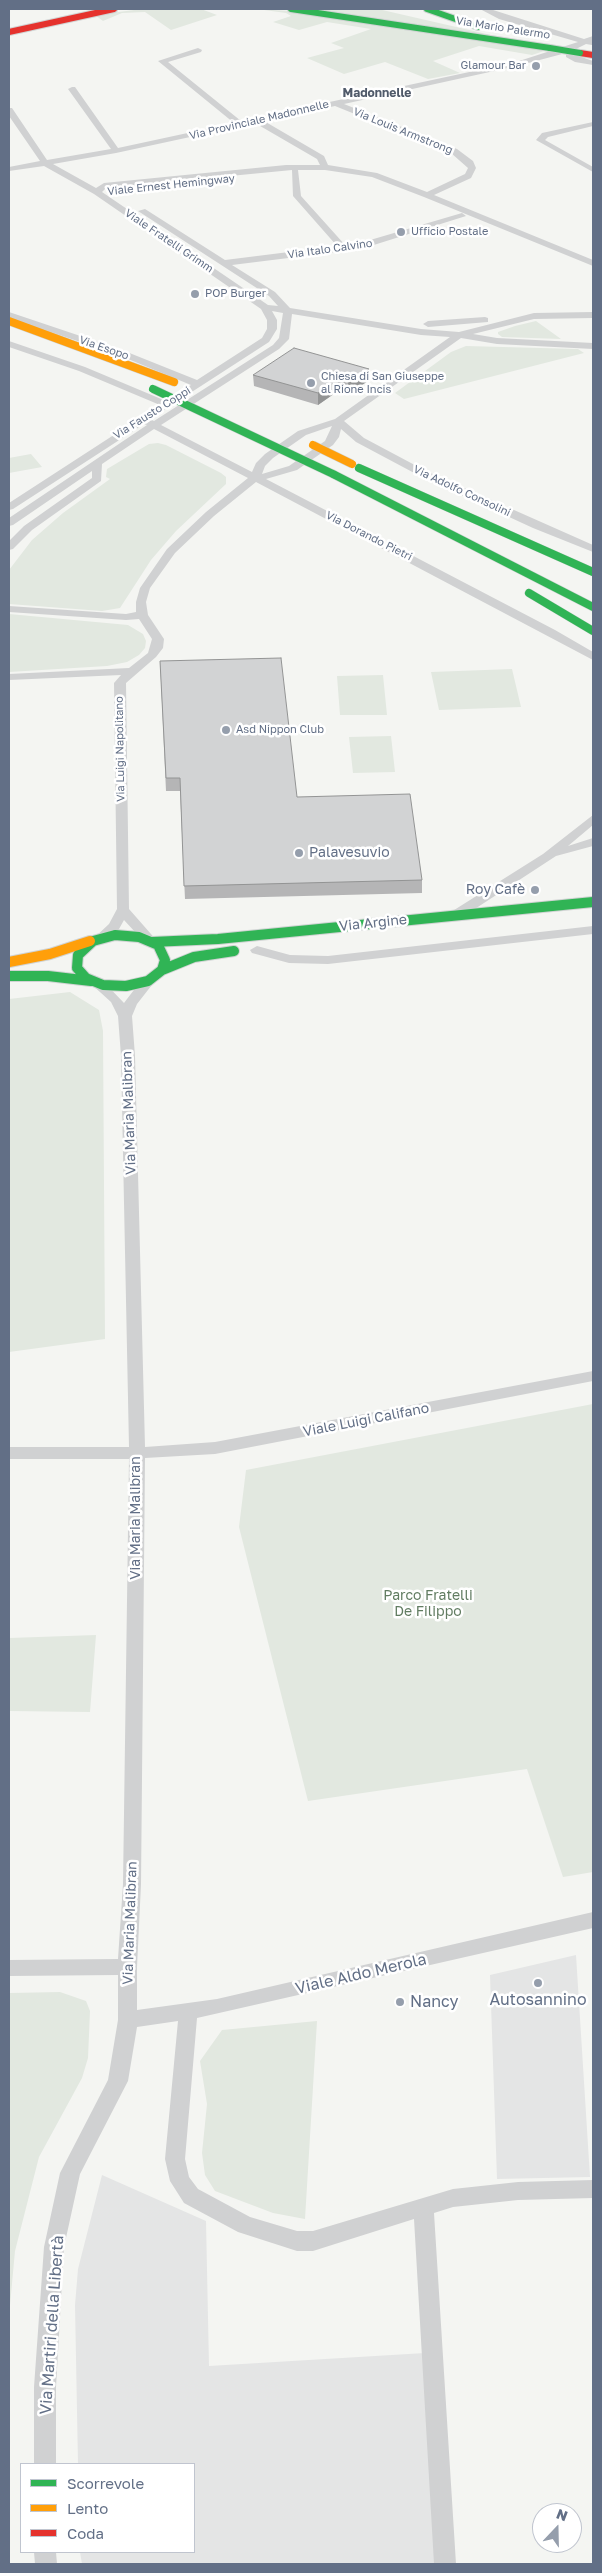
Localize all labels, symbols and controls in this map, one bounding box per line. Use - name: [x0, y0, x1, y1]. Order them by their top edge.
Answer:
- street label: Via Mario Palermo: [455, 14, 551, 42]
- place label: Glamour Bar: [461, 59, 526, 73]
- marker: Glamour Bar: [530, 60, 542, 72]
- district label: Madonnelle: [343, 86, 411, 100]
- street label: Via Provinciale Madonnelle: [188, 97, 330, 143]
- street label: Via Louis Armstrong: [351, 105, 455, 157]
- street label: Viale Ernest Hemingway: [107, 172, 235, 198]
- street label: Viale Fratelli Grimm: [122, 206, 216, 276]
- place label: Ufficio Postale: [411, 225, 488, 239]
- marker: Ufficio Postale: [395, 226, 407, 238]
- street label: Via Italo Calvino: [287, 237, 373, 261]
- place label: POP Burger: [205, 287, 266, 301]
- marker: POP Burger: [189, 288, 201, 300]
- street label: Via Esopo: [77, 333, 131, 363]
- place label: Chiesa di San Giuseppe al Rione Incis: [321, 370, 444, 396]
- marker: Chiesa di San Giuseppe al Rione Incis: [305, 377, 317, 389]
- street label: Via Fausto Coppi: [111, 384, 193, 442]
- street label: Via Adolfo Consolini: [411, 463, 513, 519]
- street label: Via Dorando Pietri: [324, 509, 414, 563]
- street label: Via Luigi Napolitano: [112, 696, 128, 802]
- place label: Asd Nippon Club: [236, 723, 324, 737]
- marker: Asd Nippon Club: [220, 724, 232, 736]
- place label: Palavesuvio: [309, 845, 390, 861]
- marker: Palavesuvio: [293, 847, 305, 859]
- place label: Roy Cafè: [466, 882, 525, 898]
- marker: Roy Cafè: [529, 884, 541, 896]
- street label: Via Argine: [338, 911, 408, 935]
- street label: Via Maria Malibran: [118, 1051, 140, 1175]
- street label: Viale Luigi Califano: [301, 1400, 431, 1440]
- street label: Via Maria Malibran: [128, 1456, 144, 1580]
- park label: Parco Fratelli De Filippo: [383, 1588, 473, 1620]
- street label: Via Maria Malibran: [119, 1861, 141, 1985]
- street label: Viale Aldo Merola: [294, 1950, 428, 1998]
- marker: Autosannino: [532, 1977, 544, 1989]
- place label: Autosannino: [489, 1990, 587, 2010]
- place label: Nancy: [410, 1992, 458, 2012]
- marker: Nancy: [394, 1996, 406, 2008]
- street label: Via Martiri della Libertà: [36, 2235, 68, 2415]
- legend: [20, 2463, 195, 2553]
- text: Scorrevole: [67, 2474, 144, 2492]
- text: Lento: [67, 2499, 108, 2517]
- north arrow: [532, 2503, 582, 2553]
- text: N: [554, 2505, 570, 2524]
- text: Coda: [67, 2524, 104, 2542]

